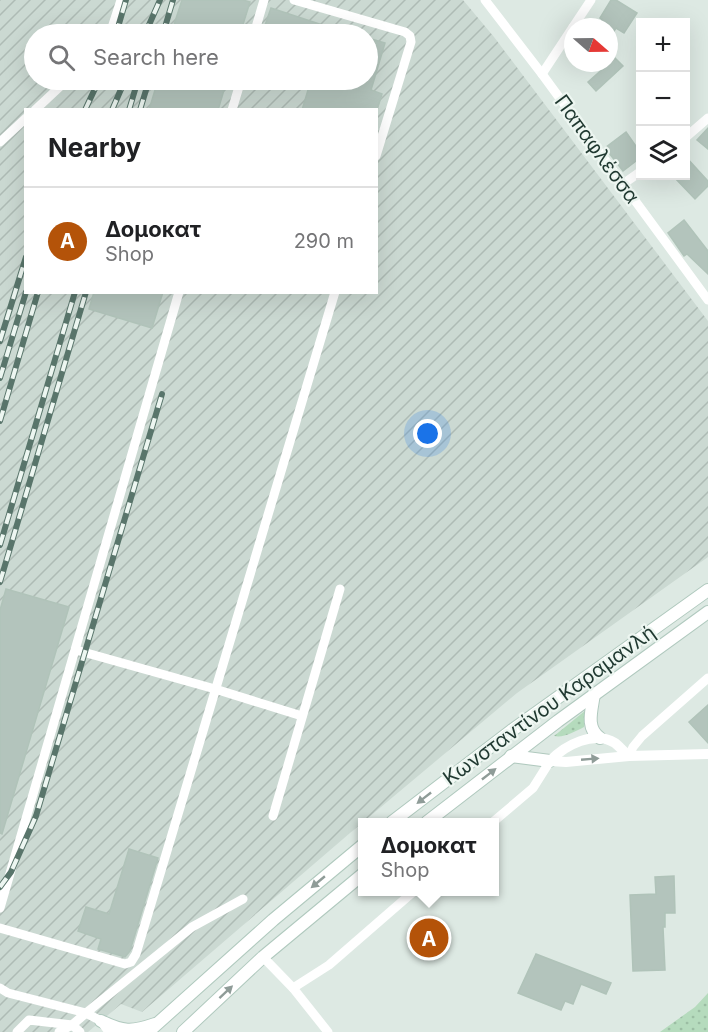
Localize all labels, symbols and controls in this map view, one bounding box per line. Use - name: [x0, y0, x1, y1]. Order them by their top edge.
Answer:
- north arrow: [564, 18, 618, 72]
- map controls: [636, 18, 690, 180]
- button: +: [636, 18, 690, 72]
- search box: [24, 24, 378, 90]
- icon: search: [45, 41, 78, 74]
- text: Search here: [93, 44, 219, 70]
- button: −: [636, 72, 690, 126]
- street label: Παπαφλέσσα: [550, 90, 644, 208]
- button: layers: [636, 126, 690, 180]
- text: Nearby: [48, 132, 141, 163]
- text: Δομοκατ: [105, 216, 201, 242]
- text: A: [60, 229, 75, 253]
- text: 290 m: [294, 229, 354, 253]
- text: Shop: [105, 242, 154, 266]
- your location: [413, 419, 442, 448]
- street label: Κωνσταντίνου Καραμανλή: [438, 620, 660, 790]
- one-way arrow: [580, 755, 599, 764]
- one-way arrow: [482, 768, 497, 780]
- one-way arrow: [416, 791, 431, 803]
- popup: [358, 818, 499, 896]
- text: Δομοκατ: [380, 832, 477, 858]
- text: Shop: [380, 858, 429, 882]
- one-way arrow: [311, 875, 326, 888]
- pin: A: [410, 916, 448, 960]
- one-way arrow: [218, 986, 233, 999]

